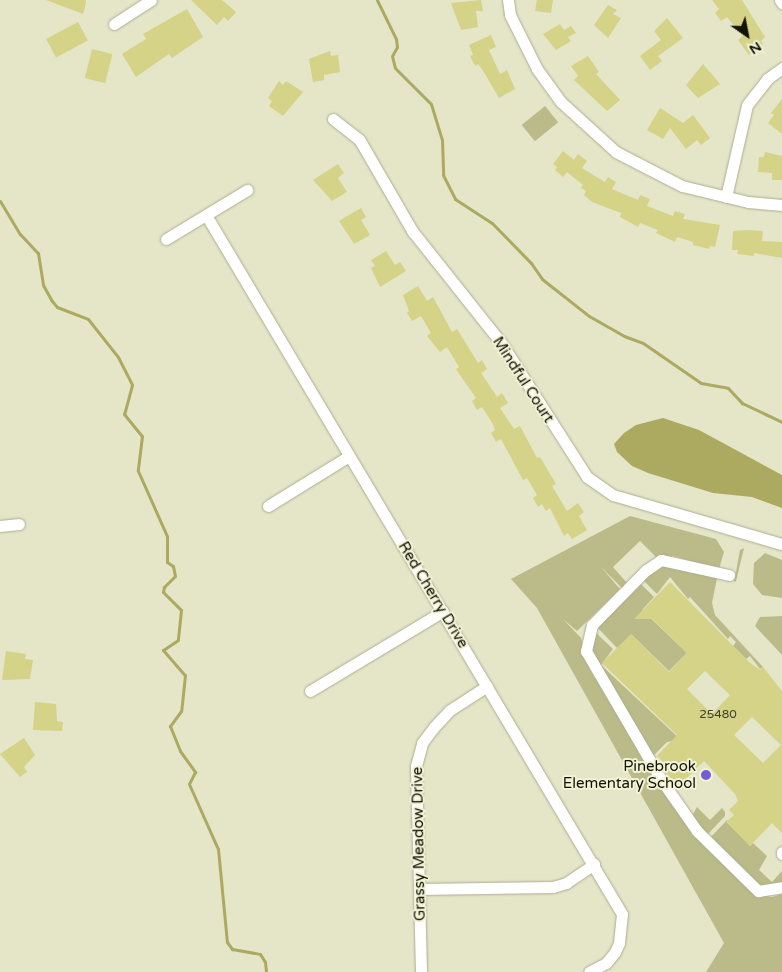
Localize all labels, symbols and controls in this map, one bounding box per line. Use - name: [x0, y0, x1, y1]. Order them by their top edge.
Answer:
- north arrow: [722, 10, 772, 60]
- text: N: [746, 38, 765, 58]
- street label: Mindful Court: [488, 334, 558, 426]
- street label: Red Cherry Drive: [394, 539, 472, 651]
- house number: 25480: [699, 708, 737, 722]
- place label: Pinebrook Elementary School: [563, 757, 696, 792]
- street label: Grassy Meadow Drive: [409, 767, 429, 921]
- marker: Pinebrook Elementary School: [700, 769, 712, 781]

